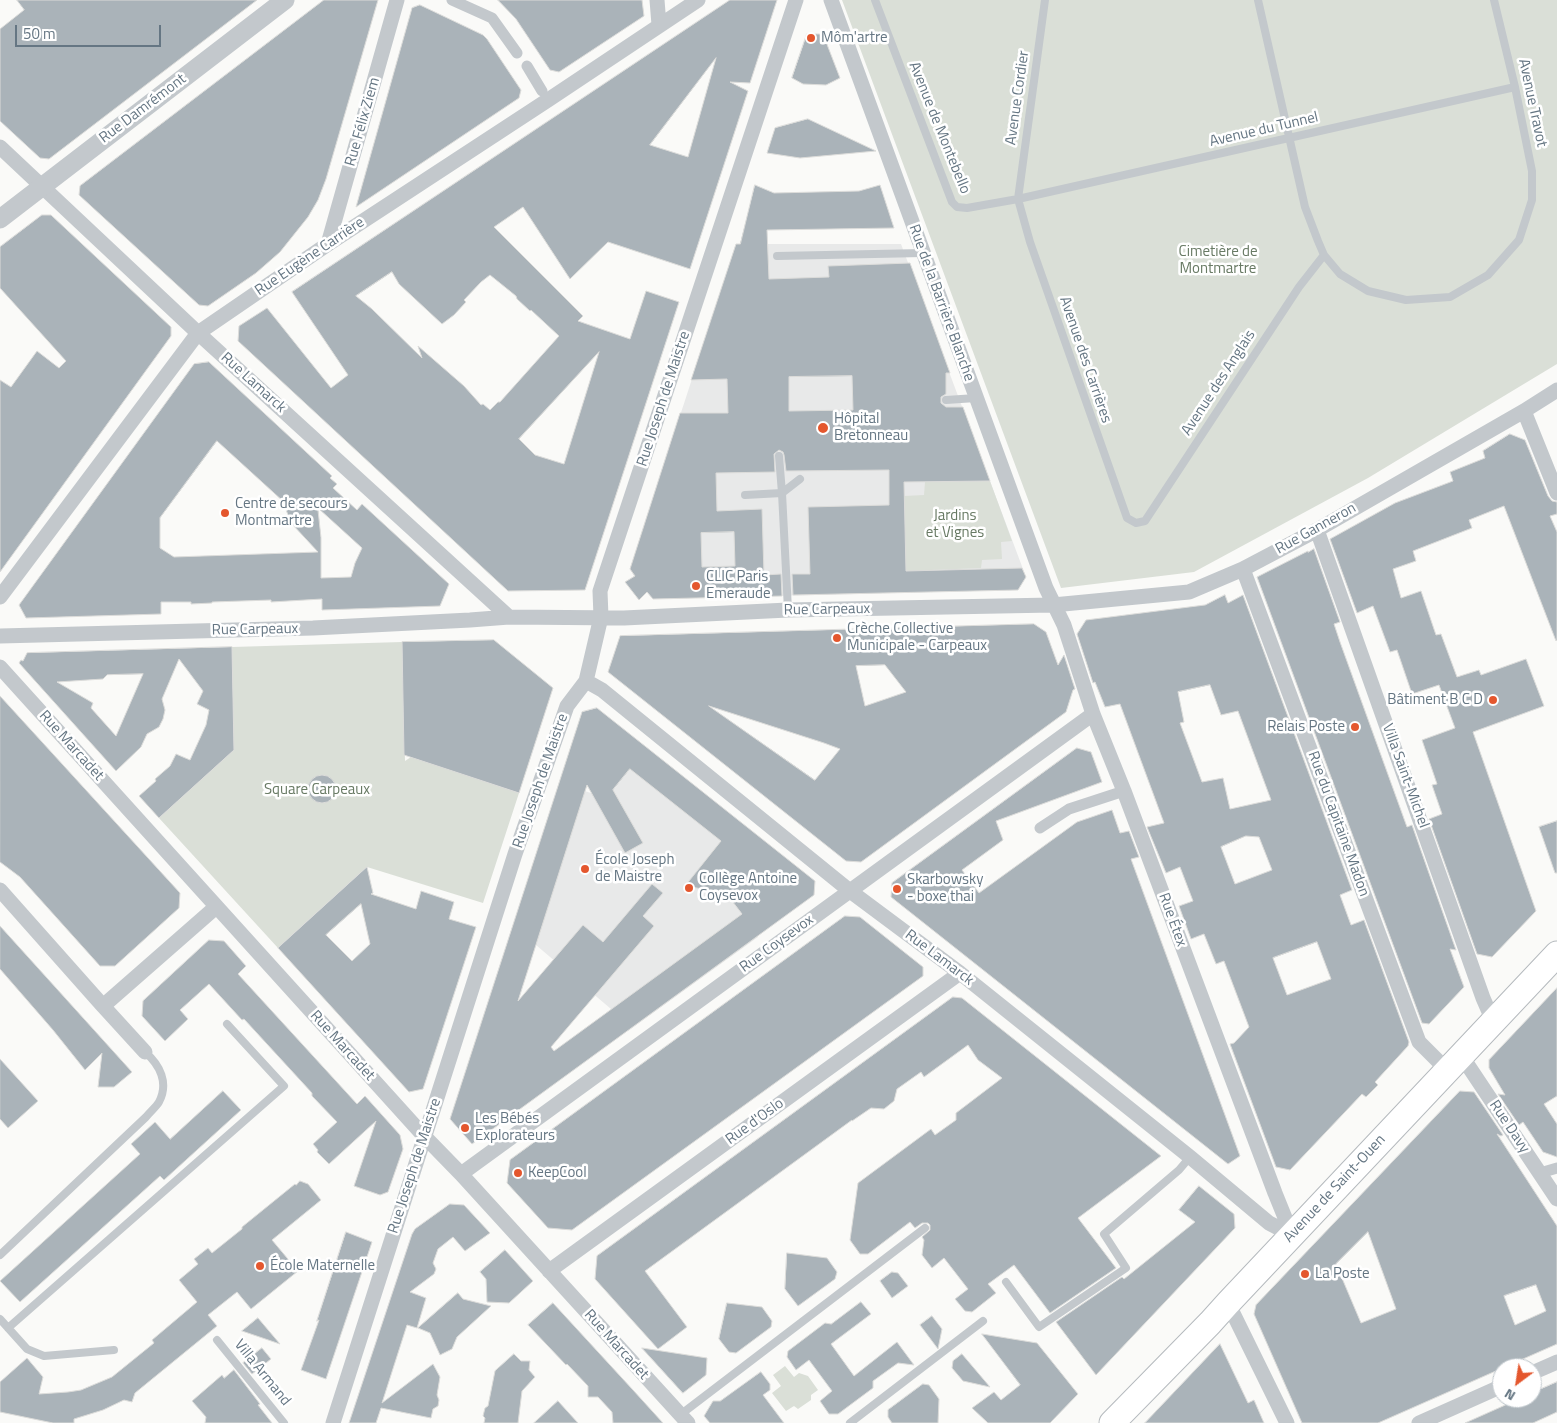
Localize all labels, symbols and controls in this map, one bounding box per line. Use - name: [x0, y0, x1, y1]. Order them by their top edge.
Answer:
- scale bar: [18, 15, 164, 47]
- text: 50 m: [23, 22, 56, 45]
- place label: Môm'artre: [821, 29, 888, 47]
- marker: Môm'artre: [805, 32, 817, 44]
- street label: Avenue Cordier: [1002, 50, 1034, 146]
- street label: Avenue Travot: [1514, 57, 1550, 149]
- street label: Avenue de Montebello: [904, 59, 974, 197]
- street label: Rue Damrémont: [96, 70, 190, 148]
- street label: Rue Félix Ziem: [342, 76, 384, 168]
- street label: Avenue du Tunnel: [1208, 109, 1320, 151]
- street label: Rue Eugène Carrière: [252, 214, 368, 300]
- street label: Rue de la Barrière Blanche: [904, 222, 978, 384]
- park label: Cimetière de Montmartre: [1178, 243, 1258, 278]
- street label: Avenue des Carrières: [1055, 294, 1115, 426]
- street label: Avenue des Anglais: [1178, 327, 1260, 439]
- street label: Rue Joseph de Maistre: [634, 329, 694, 469]
- street label: Rue Lamarck: [217, 349, 289, 417]
- place label: Hôpital Bretonneau: [834, 410, 908, 445]
- marker: Hôpital Bretonneau: [816, 421, 830, 435]
- place label: Centre de secours Montmartre: [235, 495, 348, 530]
- street label: Rue Ganneron: [1273, 499, 1359, 559]
- marker: Centre de secours Montmartre: [219, 507, 231, 519]
- park label: Jardins et Vignes: [926, 507, 984, 542]
- place label: CLIC Paris Emeraude: [706, 568, 771, 603]
- marker: CLIC Paris Emeraude: [690, 580, 702, 592]
- street label: Rue Carpeaux: [784, 600, 870, 620]
- street label: Rue Carpeaux: [212, 620, 298, 640]
- place label: Crèche Collective Municipale - Carpeaux: [847, 620, 987, 655]
- marker: Crèche Collective Municipale - Carpeaux: [831, 632, 843, 644]
- place label: Bâtiment B C D: [1387, 691, 1483, 709]
- marker: Bâtiment B C D: [1487, 694, 1499, 706]
- street label: Rue Marcadet: [35, 707, 107, 785]
- street label: Rue Joseph de Maistre: [510, 711, 572, 851]
- place label: Relais Poste: [1267, 718, 1345, 736]
- marker: Relais Poste: [1349, 721, 1361, 733]
- street label: Villa Saint-Michel: [1378, 721, 1432, 831]
- street label: Rue du Capitaine Madon: [1303, 749, 1373, 899]
- park label: Square Carpeaux: [264, 781, 370, 799]
- place label: École Joseph de Maistre: [595, 851, 675, 886]
- marker: École Joseph de Maistre: [579, 863, 591, 875]
- place label: Collège Antoine Coysevox: [699, 870, 797, 905]
- place label: Skarbowsky - boxe thai: [907, 871, 983, 906]
- marker: Collège Antoine Coysevox: [683, 882, 695, 894]
- marker: Skarbowsky - boxe thai: [891, 883, 903, 895]
- street label: Rue Étex: [1154, 891, 1190, 949]
- street label: Rue Coysevox: [737, 911, 817, 977]
- street label: Rue Lamarck: [901, 926, 977, 990]
- street label: Rue Marcadet: [306, 1007, 378, 1085]
- street label: Rue d'Oslo: [722, 1095, 788, 1149]
- street label: Rue Joseph de Maistre: [385, 1096, 445, 1236]
- street label: Rue Davy: [1485, 1097, 1533, 1157]
- place label: Les Bébés Explorateurs: [475, 1110, 555, 1145]
- marker: Les Bébés Explorateurs: [459, 1122, 471, 1134]
- street label: Avenue de Saint-Ouen: [1280, 1131, 1390, 1247]
- place label: KeepCool: [528, 1164, 587, 1182]
- marker: KeepCool: [512, 1167, 524, 1179]
- place label: École Maternelle: [270, 1257, 375, 1275]
- marker: École Maternelle: [254, 1260, 266, 1272]
- place label: La Poste: [1315, 1265, 1370, 1283]
- marker: La Poste: [1299, 1268, 1311, 1280]
- street label: Rue Marcadet: [580, 1306, 652, 1384]
- street label: Villa Armand: [230, 1336, 294, 1410]
- north arrow: [1492, 1358, 1542, 1408]
- text: N: [1500, 1384, 1519, 1407]

